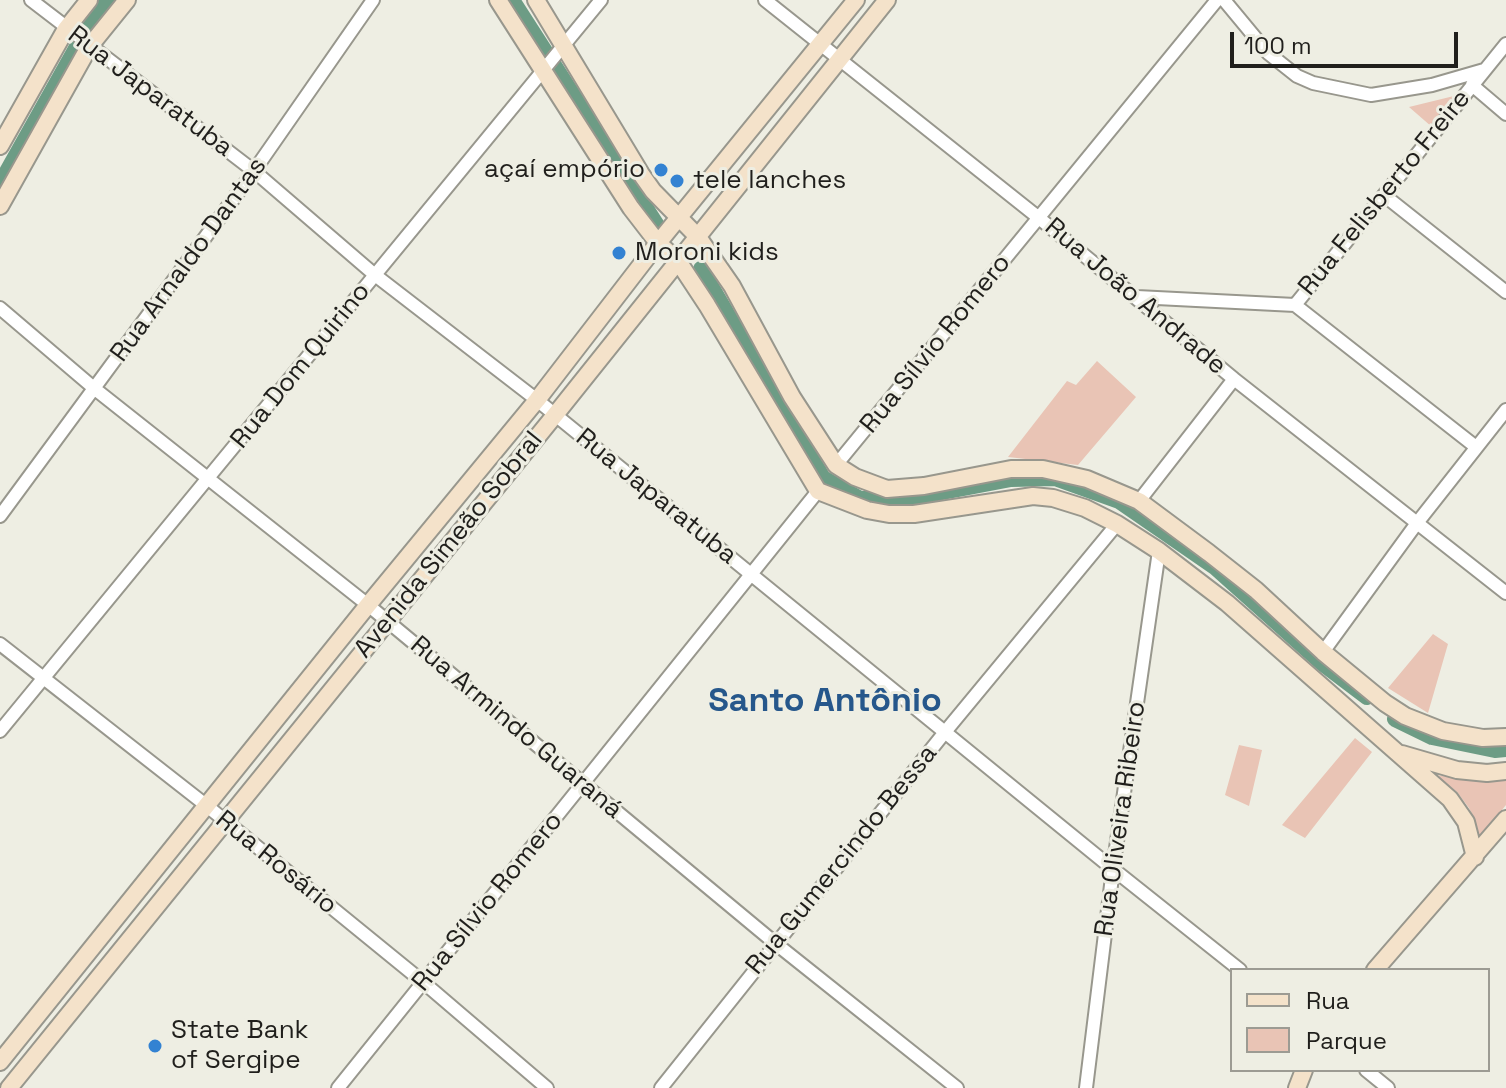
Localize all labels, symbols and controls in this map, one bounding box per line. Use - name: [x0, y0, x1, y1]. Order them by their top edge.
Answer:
- scale bar: [1234, 16, 1462, 66]
- street label: Rua Japaratuba: [61, 20, 239, 164]
- text: 100 m: [1244, 30, 1312, 61]
- street label: Rua Felisberto Freire: [1292, 84, 1478, 302]
- street label: Rua Arnaldo Dantas: [104, 152, 274, 368]
- place label: açaí empório: [484, 154, 645, 186]
- marker: açaí empório: [652, 161, 670, 179]
- place label: tele lanches: [693, 165, 846, 197]
- marker: tele lanches: [668, 172, 686, 190]
- street label: Rua João Andrade: [1038, 212, 1232, 382]
- place label: Moroni kids: [635, 237, 779, 269]
- marker: Moroni kids: [610, 244, 628, 262]
- street label: Rua Sílvio Romero: [854, 248, 1018, 440]
- street label: Rua Dom Quirino: [225, 277, 377, 455]
- street label: Rua Japaratuba: [569, 422, 743, 572]
- street label: Avenida Simeão Sobral: [348, 425, 550, 665]
- street label: Rua Armindo Guaraná: [404, 630, 628, 826]
- district label: Santo Antônio: [708, 682, 942, 722]
- street label: Rua Oliveira Ribeiro: [1089, 699, 1153, 939]
- street label: Rua Gumercindo Bessa: [740, 739, 944, 981]
- street label: Rua Rosário: [209, 805, 343, 921]
- street label: Rua Sílvio Romero: [406, 806, 570, 998]
- legend: [1230, 968, 1490, 1072]
- text: Rua: [1306, 985, 1350, 1016]
- place label: State Bank of Sergipe: [171, 1015, 309, 1076]
- text: Parque: [1306, 1025, 1387, 1056]
- marker: State Bank of Sergipe: [146, 1037, 164, 1055]

